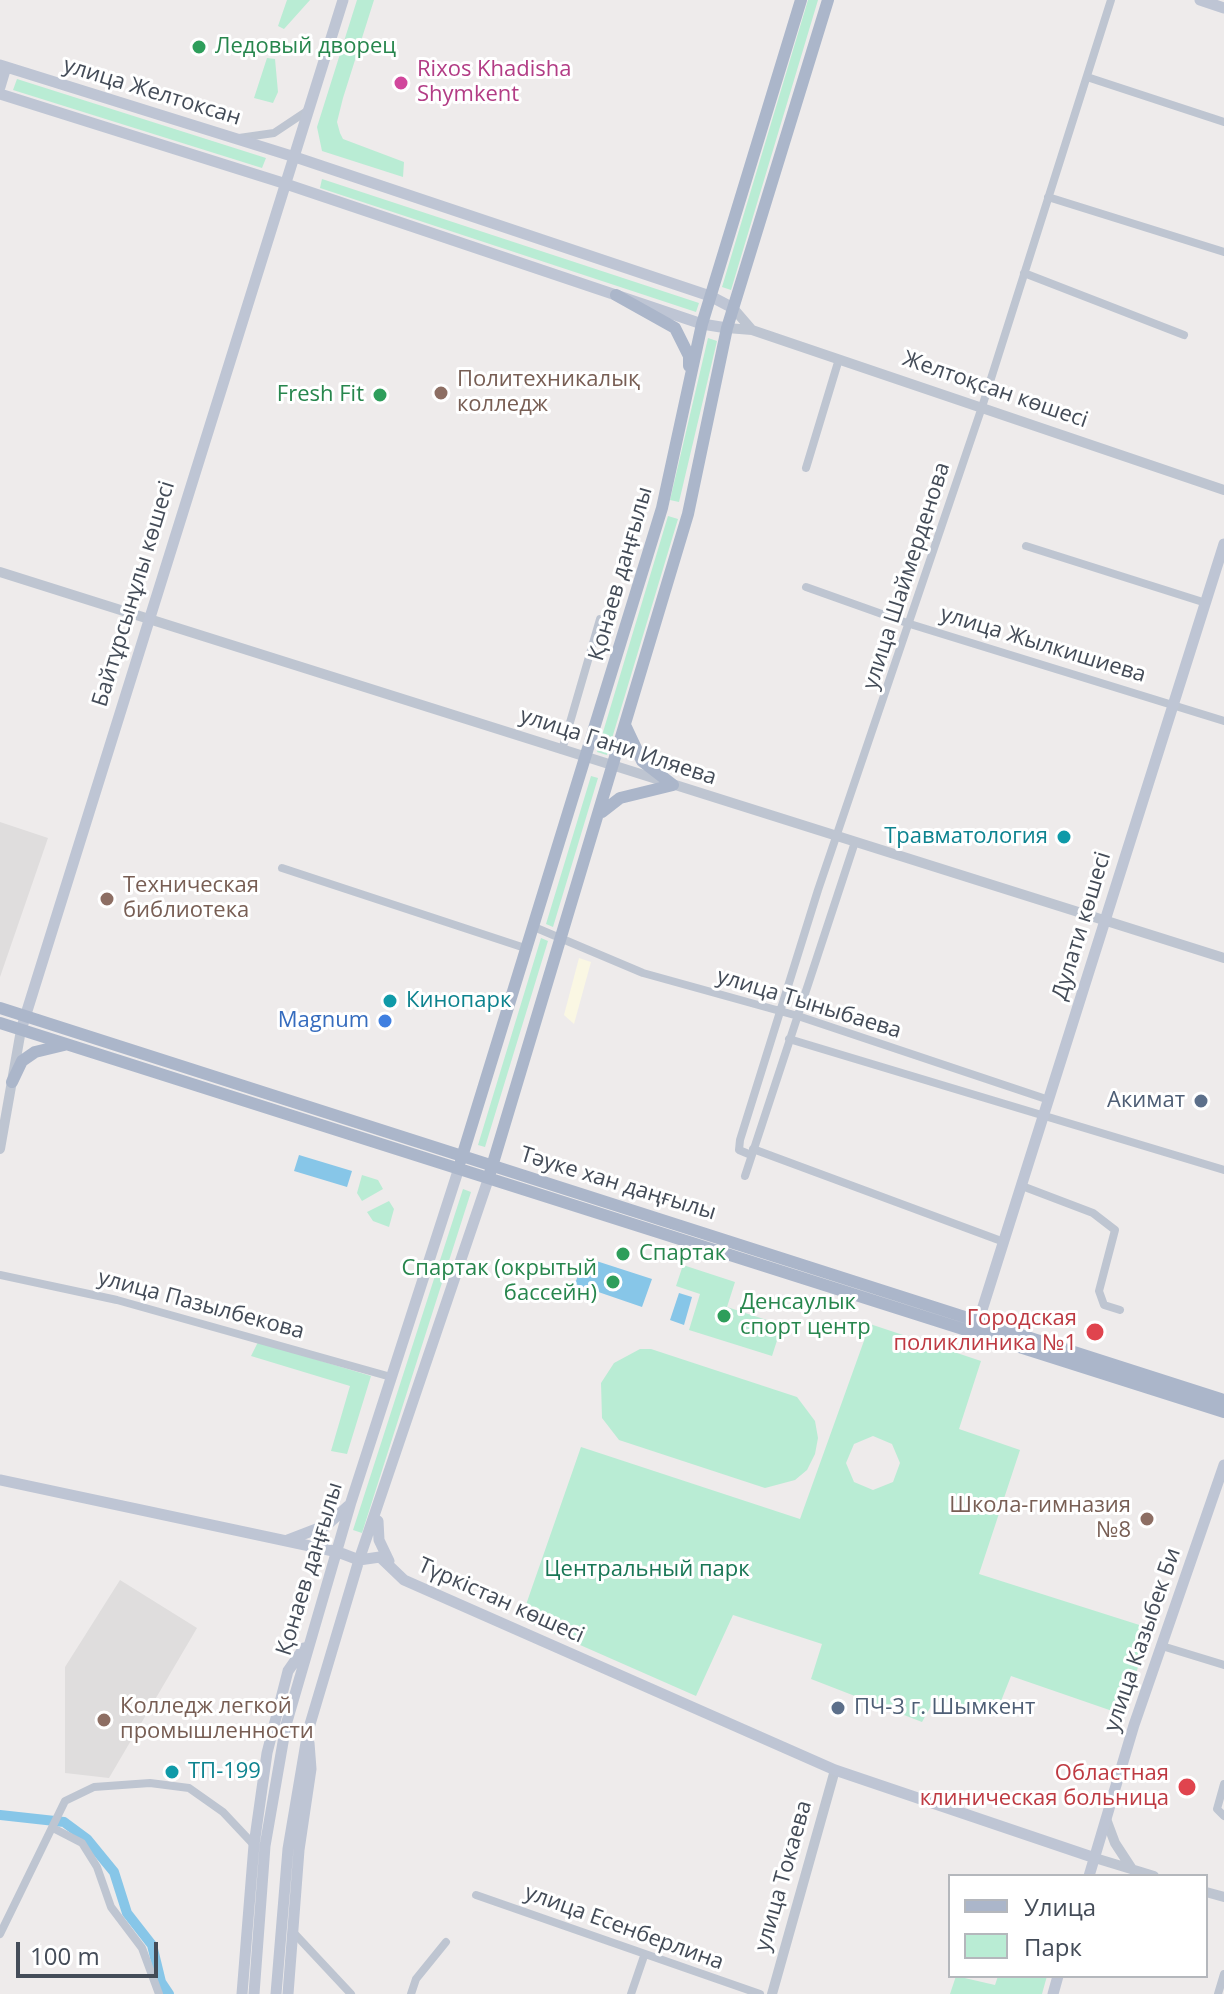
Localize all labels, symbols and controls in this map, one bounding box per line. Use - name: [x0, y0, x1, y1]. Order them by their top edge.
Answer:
- place label: Ледовый дворец: [215, 34, 396, 60]
- marker: Ледовый дворец: [190, 38, 208, 56]
- street label: улица Желтоксан: [60, 52, 244, 132]
- place label: Rixos Khadisha Shymkent: [417, 57, 571, 108]
- marker: Rixos Khadisha Shymkent: [392, 74, 410, 92]
- street label: Желтоқсан көшесі: [899, 346, 1091, 434]
- place label: Политехникалық колледж: [457, 367, 640, 418]
- place label: Fresh Fit: [277, 382, 364, 408]
- marker: Политехникалық колледж: [432, 384, 450, 402]
- marker: Fresh Fit: [371, 386, 389, 404]
- street label: улица Шаймерденова: [858, 459, 956, 693]
- street label: Байтұрсынұлы көшесі: [87, 478, 181, 710]
- street label: Қонаев даңғылы: [584, 484, 658, 664]
- street label: улица Жылкишиева: [937, 601, 1149, 689]
- street label: улица Гани Иляева: [516, 703, 720, 791]
- place label: Травматология: [884, 824, 1048, 850]
- marker: Травматология: [1055, 828, 1073, 846]
- street label: Дулати көшесі: [1047, 849, 1117, 1003]
- place label: Техническая библиотека: [123, 873, 259, 924]
- marker: Техническая библиотека: [98, 890, 116, 908]
- street label: улица Тыныбаева: [713, 963, 905, 1045]
- place label: Кинопарк: [406, 988, 511, 1014]
- marker: Кинопарк: [381, 992, 399, 1010]
- place label: Magnum: [278, 1008, 369, 1034]
- marker: Magnum: [376, 1012, 394, 1030]
- place label: Акимат: [1107, 1088, 1185, 1114]
- marker: Акимат: [1192, 1092, 1210, 1110]
- street label: Тәуке хан даңғылы: [517, 1142, 719, 1226]
- place label: Спартак: [639, 1241, 726, 1267]
- marker: Спартак: [614, 1245, 632, 1263]
- place label: Спартак (окрытый бассейн): [401, 1256, 597, 1308]
- street label: улица Пазылбекова: [95, 1265, 307, 1345]
- marker: Спартак (окрытый бассейн): [604, 1273, 622, 1291]
- place label: Денсаулык спорт центр: [740, 1290, 871, 1342]
- place label: Городская поликлиника №1: [893, 1306, 1077, 1358]
- marker: Денсаулык спорт центр: [715, 1307, 733, 1325]
- marker: Городская поликлиника №1: [1084, 1321, 1106, 1343]
- street label: Қонаев даңғылы: [271, 1479, 349, 1659]
- place label: Школа-гимназия №8: [949, 1493, 1131, 1544]
- marker: Школа-гимназия №8: [1138, 1510, 1156, 1528]
- street label: улица Казыбек Би: [1099, 1545, 1187, 1735]
- street label: Түркістан көшесі: [414, 1553, 588, 1649]
- park label: Центральный парк: [544, 1557, 750, 1583]
- place label: Колледж легкой промышленности: [120, 1694, 314, 1746]
- place label: ПЧ-3 г. Шымкент: [854, 1695, 1035, 1721]
- marker: ПЧ-3 г. Шымкент: [829, 1699, 847, 1717]
- marker: Колледж легкой промышленности: [95, 1711, 113, 1729]
- place label: ТП-199: [188, 1759, 261, 1785]
- place label: Областная клиническая больница: [920, 1761, 1169, 1812]
- marker: ТП-199: [163, 1763, 181, 1781]
- marker: Областная клиническая больница: [1176, 1776, 1198, 1798]
- street label: улица Токаева: [750, 1798, 818, 1954]
- legend: [948, 1874, 1208, 1978]
- street label: улица Есенберлина: [521, 1880, 727, 1976]
- text: Улица: [1024, 1890, 1096, 1923]
- scale bar: [20, 1926, 162, 1976]
- text: Парк: [1024, 1930, 1082, 1963]
- text: 100 m: [30, 1939, 100, 1972]

